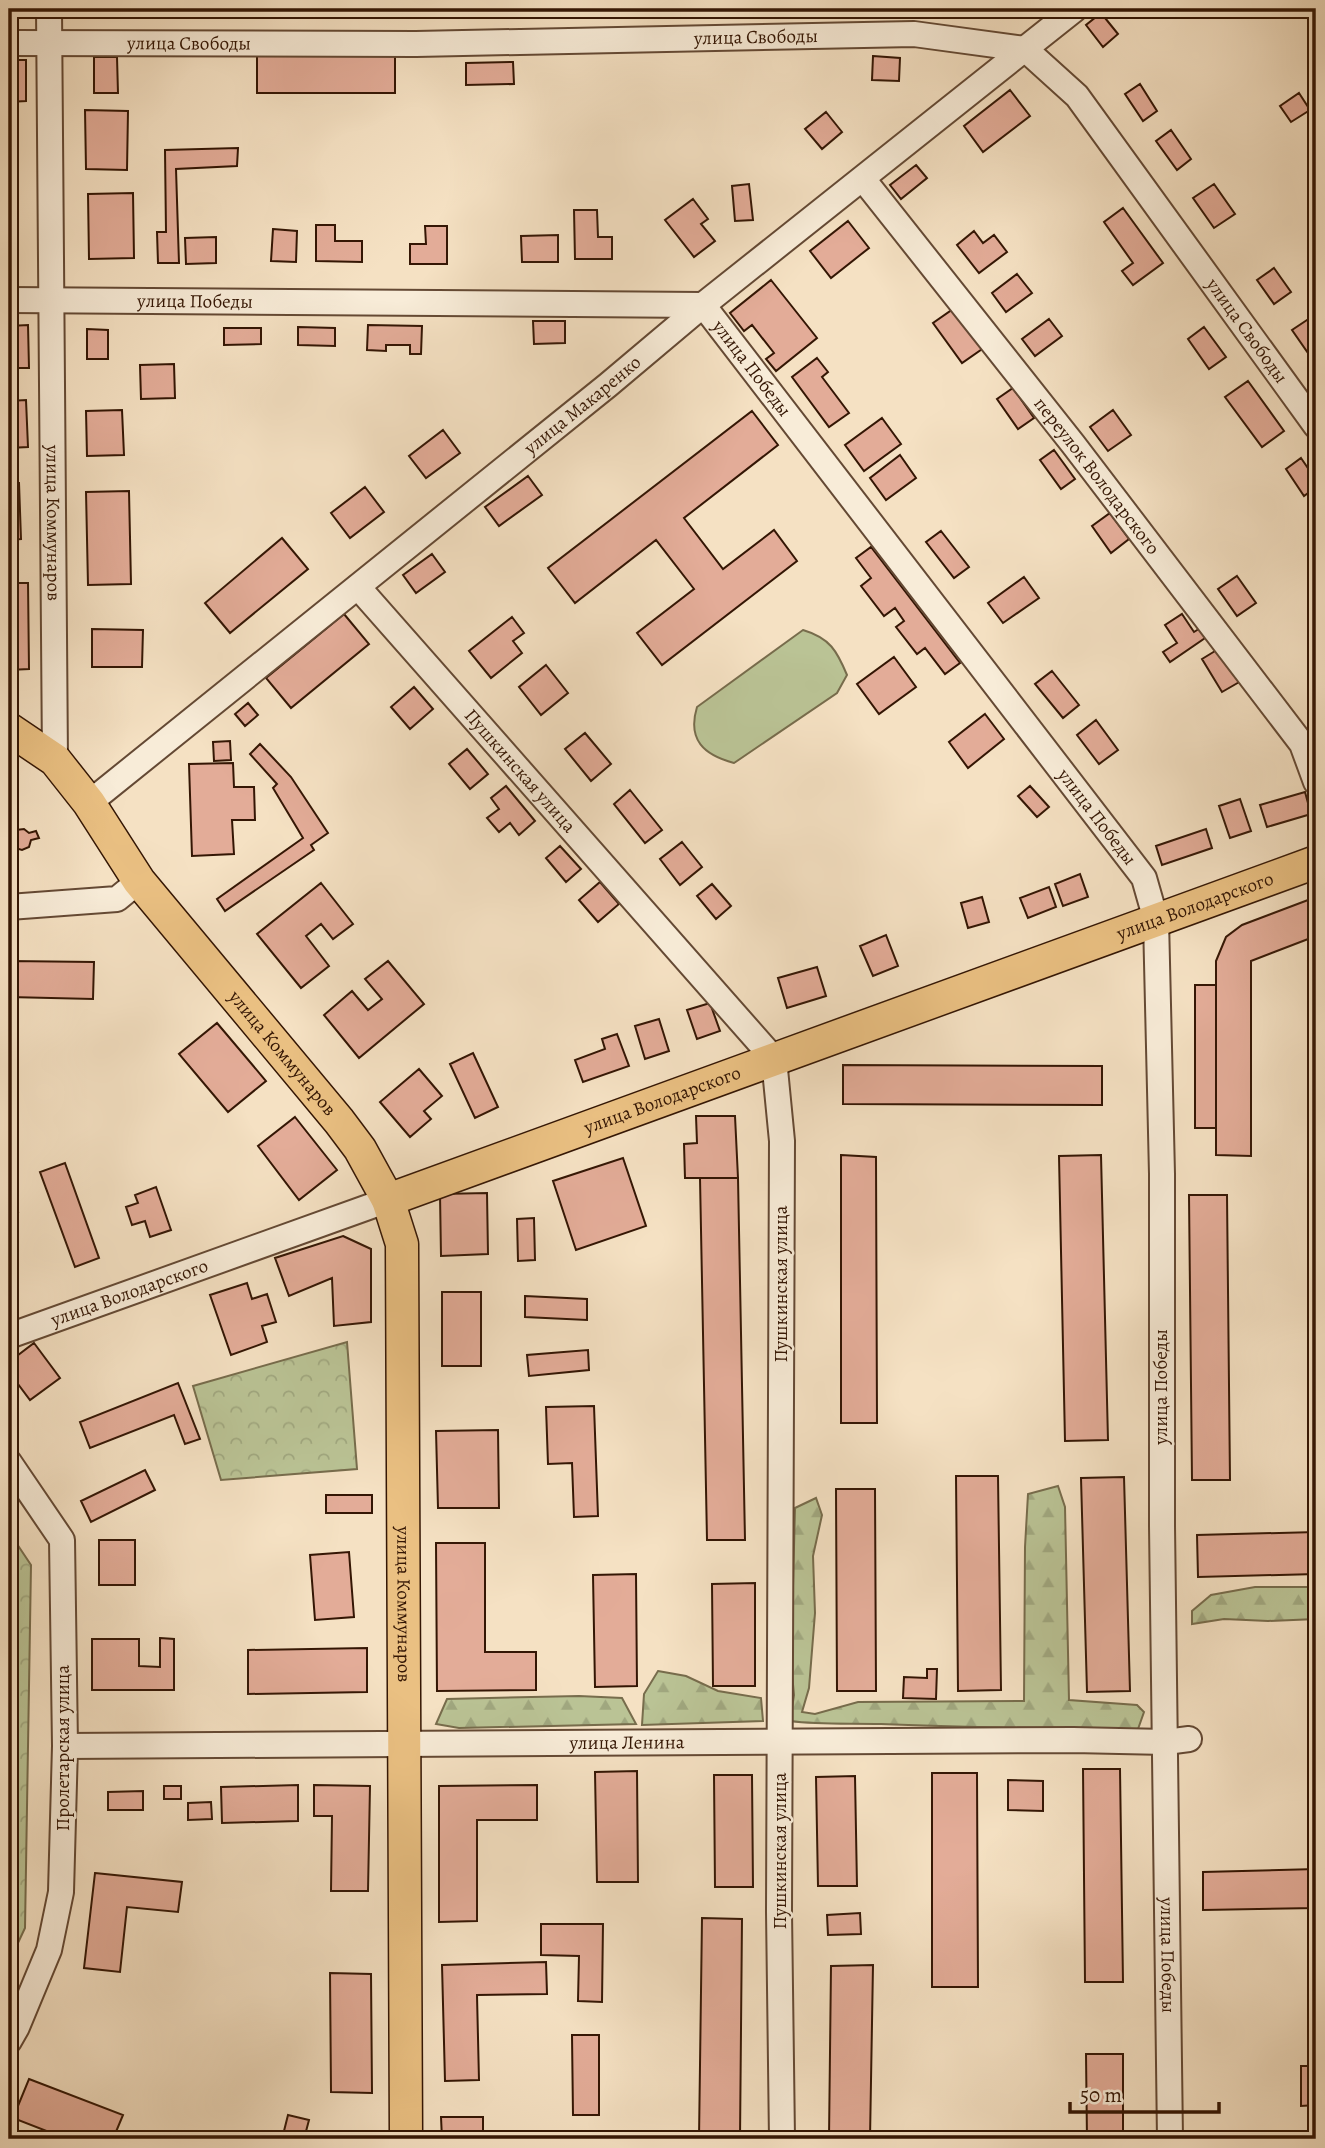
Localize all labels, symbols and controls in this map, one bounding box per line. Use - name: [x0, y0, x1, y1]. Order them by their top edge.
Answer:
- street label: улица Свободы: [693, 23, 818, 51]
- street label: улица Свободы: [126, 30, 251, 57]
- street label: улица Свободы: [1199, 272, 1294, 389]
- street label: улица Победы: [136, 288, 253, 315]
- street label: улица Победы: [706, 314, 797, 422]
- street label: улица Макаренко: [518, 350, 647, 461]
- street label: переулок Володарского: [1028, 392, 1166, 560]
- street label: улица Коммунаров: [39, 444, 67, 601]
- street label: Пушкинская улица: [458, 703, 582, 839]
- street label: улица Победы: [1051, 762, 1143, 871]
- street label: улица Володарского: [1112, 866, 1277, 947]
- street label: улица Коммунаров: [222, 984, 342, 1121]
- street label: улица Володарского: [579, 1060, 744, 1141]
- street label: Пушкинская улица: [768, 1205, 794, 1363]
- street label: улица Володарского: [46, 1253, 212, 1333]
- street label: улица Победы: [1148, 1329, 1174, 1446]
- street label: улица Коммунаров: [390, 1525, 417, 1682]
- street label: Пролетарская улица: [50, 1665, 76, 1831]
- street label: улица Ленина: [568, 1729, 685, 1756]
- street label: Пушкинская улица: [767, 1772, 793, 1930]
- street label: улица Победы: [1154, 1896, 1181, 2013]
- scale bar: [1070, 2071, 1218, 2115]
- text: 50 m: [1080, 2081, 1122, 2109]

